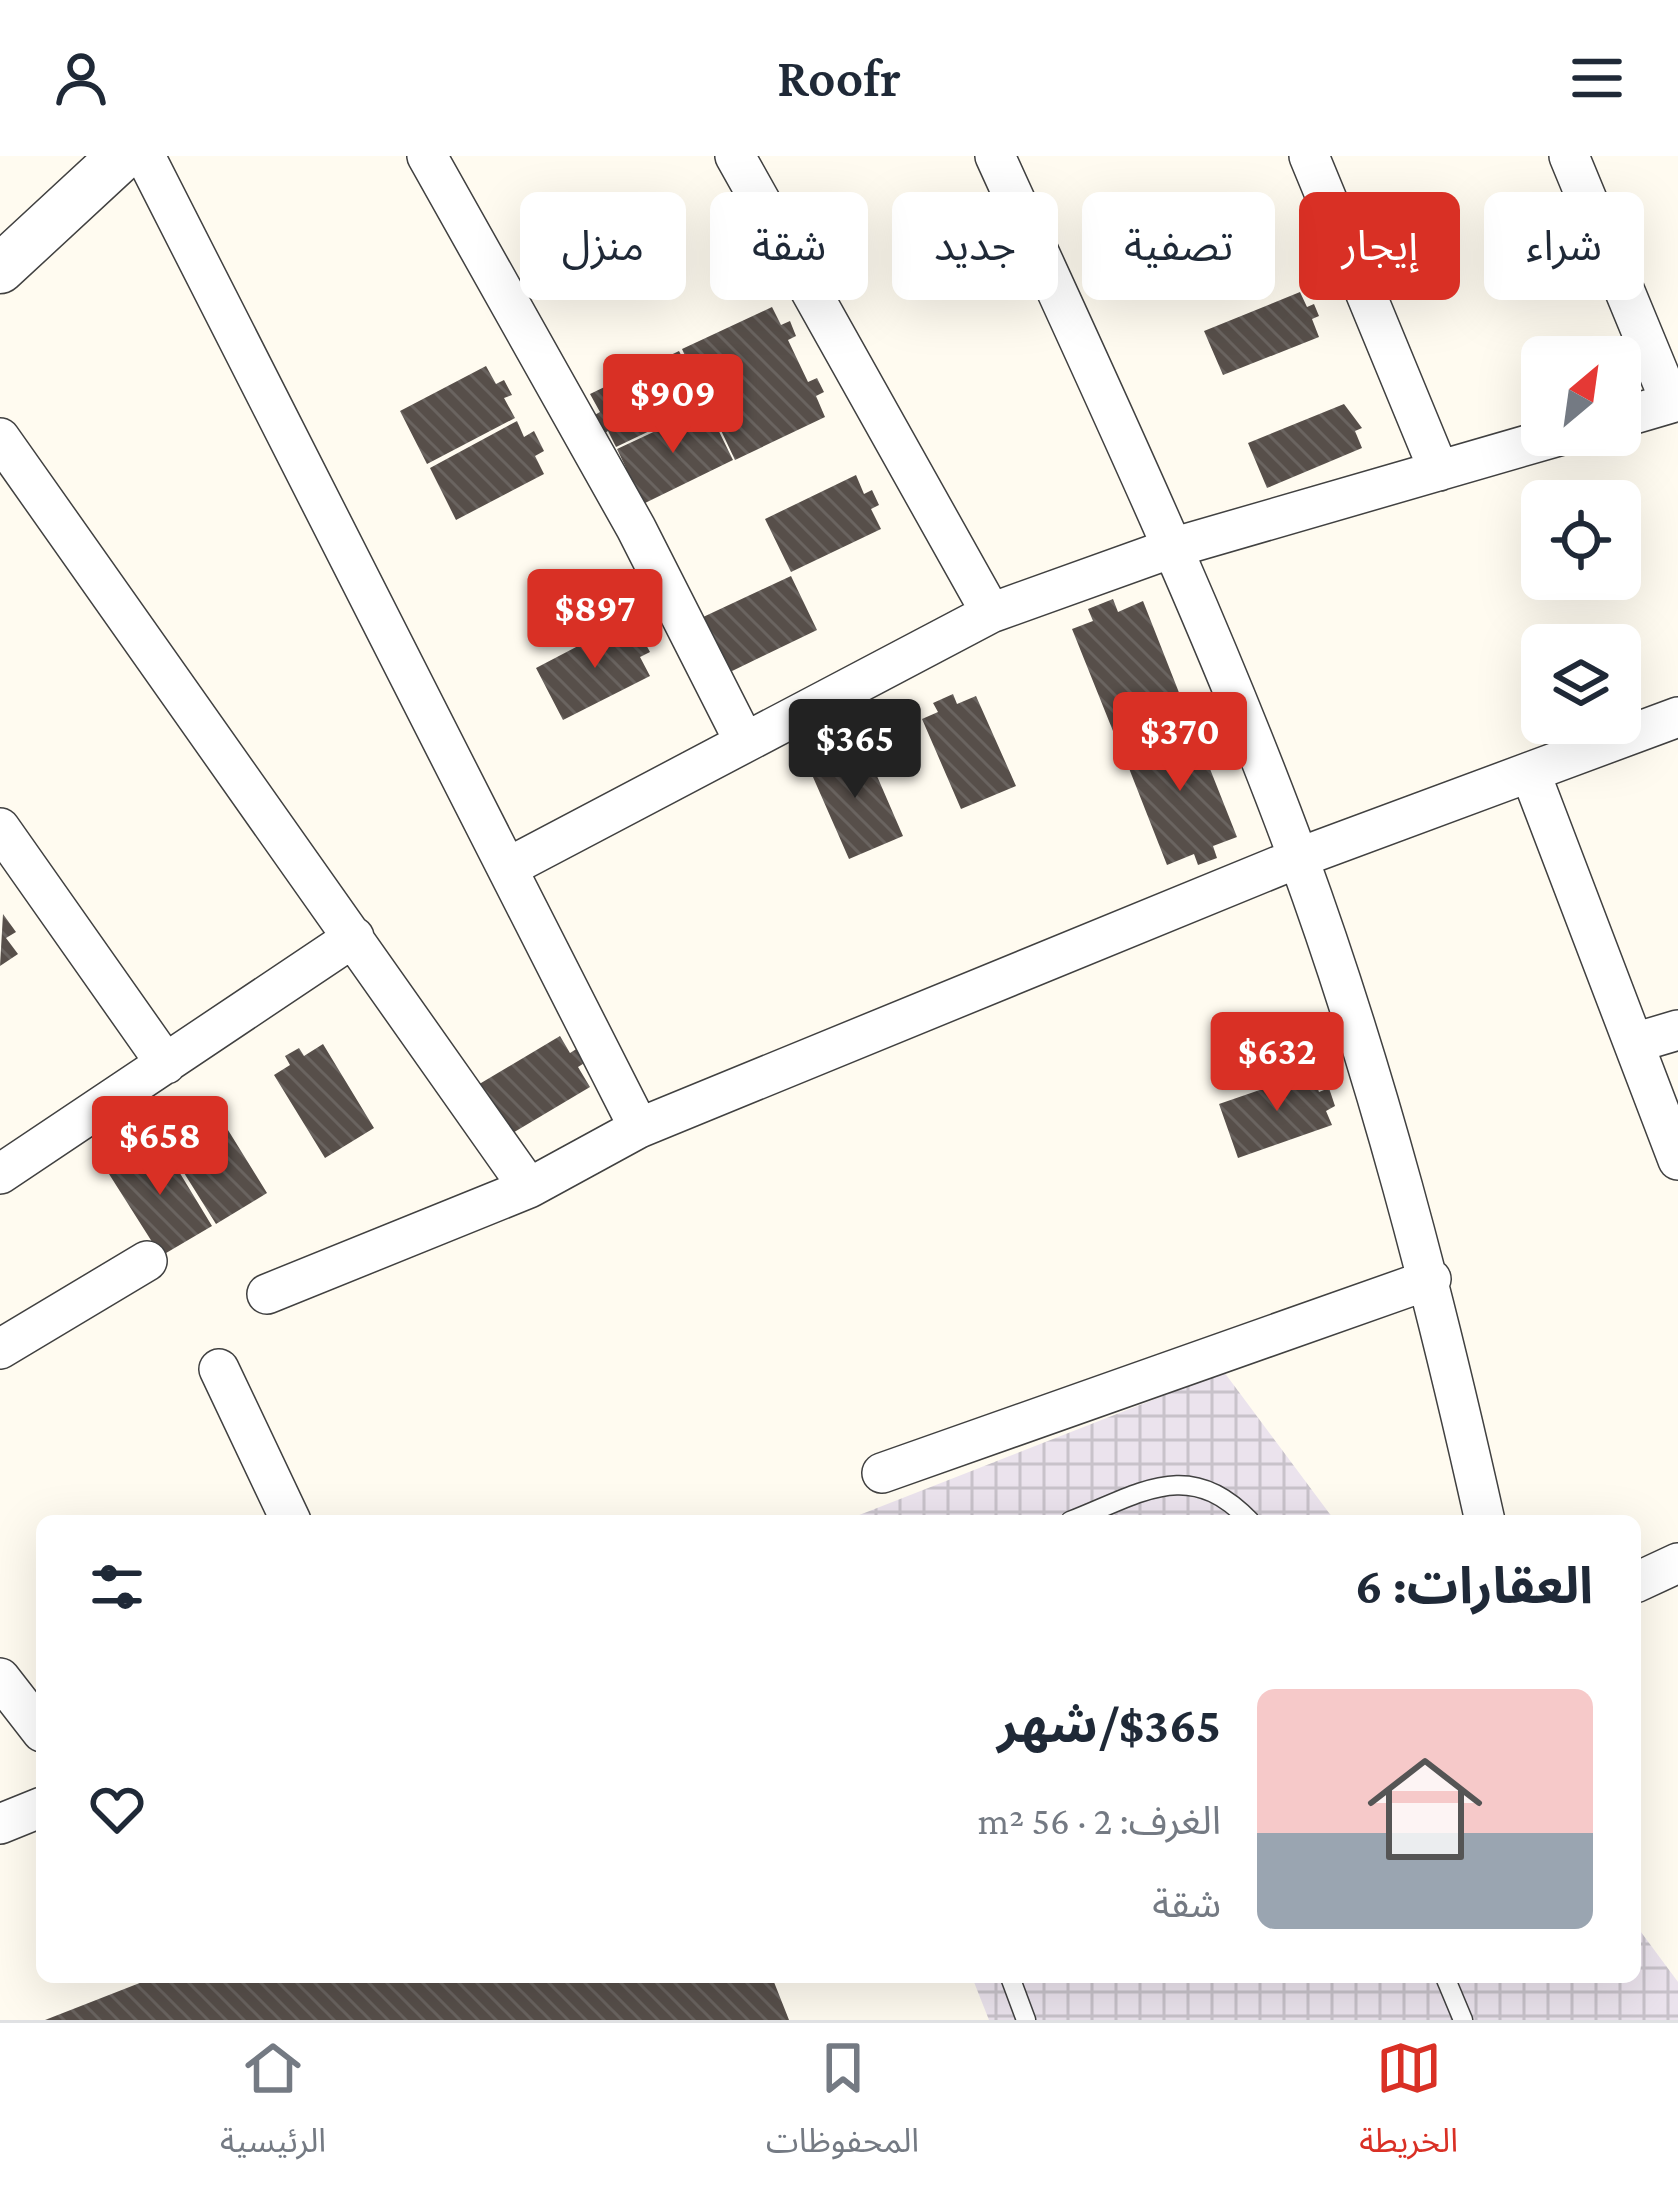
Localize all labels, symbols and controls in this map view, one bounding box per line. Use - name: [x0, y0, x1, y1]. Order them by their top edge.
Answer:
- icon: person: [48, 45, 114, 111]
- icon: menu: [1564, 45, 1630, 111]
- text: Roofr: [777, 48, 901, 108]
- chip: منزل: [520, 192, 686, 300]
- chip: شقة: [710, 192, 868, 300]
- chip: جديد: [892, 192, 1058, 300]
- chip: تصفية: [1082, 192, 1275, 300]
- chip: إيجار: [1299, 192, 1460, 300]
- chip: شراء: [1484, 192, 1644, 300]
- north arrow: [1521, 336, 1641, 456]
- map controls: [1521, 336, 1641, 744]
- pin: $909: [602, 354, 744, 456]
- text: $909: [630, 371, 716, 414]
- button: locate: [1521, 480, 1641, 600]
- pin: $897: [524, 569, 666, 671]
- text: $897: [554, 586, 636, 629]
- button: layers: [1521, 624, 1641, 744]
- pin: $370: [1109, 692, 1251, 794]
- pin: $365: [784, 699, 926, 801]
- text: $370: [1140, 709, 1220, 752]
- text: $365: [816, 716, 894, 759]
- pin: $632: [1206, 1012, 1348, 1114]
- text: $632: [1238, 1029, 1316, 1072]
- pin: $658: [89, 1096, 231, 1198]
- text: $658: [119, 1113, 201, 1156]
- icon: filters: [84, 1554, 150, 1620]
- text: العقارات: 6: [1355, 1557, 1593, 1614]
- text: $365/شهر: [997, 1696, 1221, 1753]
- icon: home: [1353, 1737, 1497, 1881]
- icon: heart: [84, 1776, 150, 1842]
- text: الغرف: 2 · 56 m²: [978, 1799, 1221, 1842]
- text: شقة: [1152, 1882, 1221, 1925]
- tab: الرئيسية: [220, 2035, 326, 2176]
- tab: المحفوظات: [766, 2035, 919, 2176]
- tab: الخريطة: [1359, 2035, 1458, 2176]

